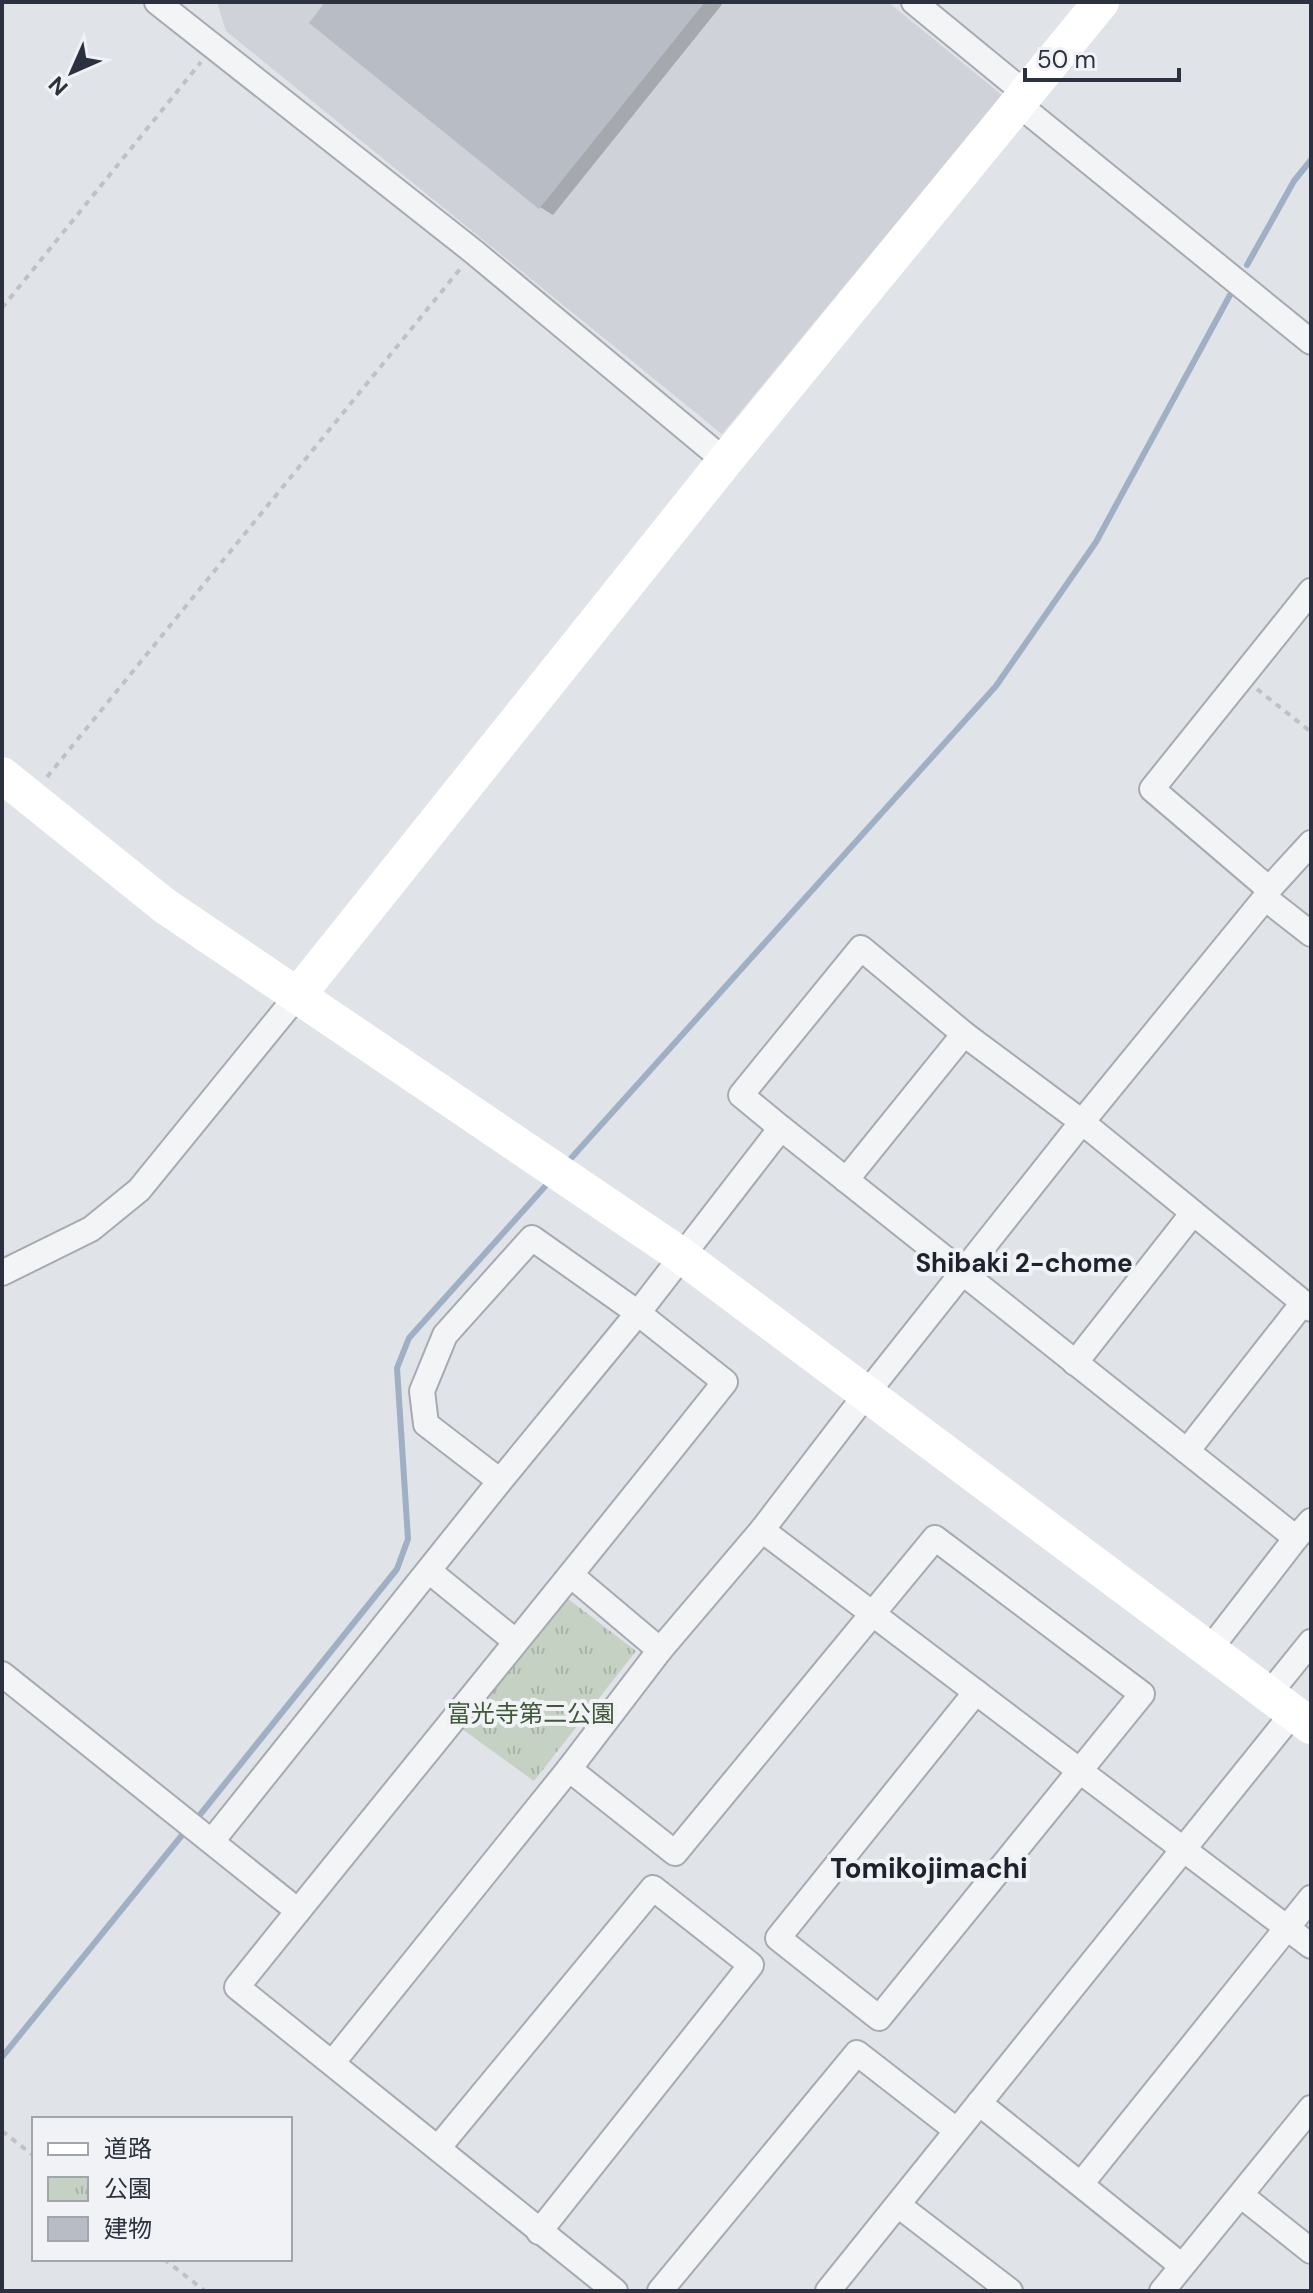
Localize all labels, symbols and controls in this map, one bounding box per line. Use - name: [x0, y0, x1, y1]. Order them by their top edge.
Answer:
- north arrow: [32, 32, 112, 112]
- scale bar: [1025, 32, 1179, 82]
- text: 50 m: [1037, 44, 1096, 75]
- text: N: [42, 70, 74, 102]
- district label: Shibaki 2-chome: [915, 1246, 1133, 1280]
- park label: 富光寺第二公園: [447, 1698, 615, 1729]
- district label: Tomikojimachi: [830, 1850, 1028, 1887]
- legend: [32, 2117, 292, 2261]
- text: 道路: [104, 2133, 152, 2164]
- text: 公園: [104, 2173, 152, 2204]
- text: 建物: [104, 2213, 152, 2244]

